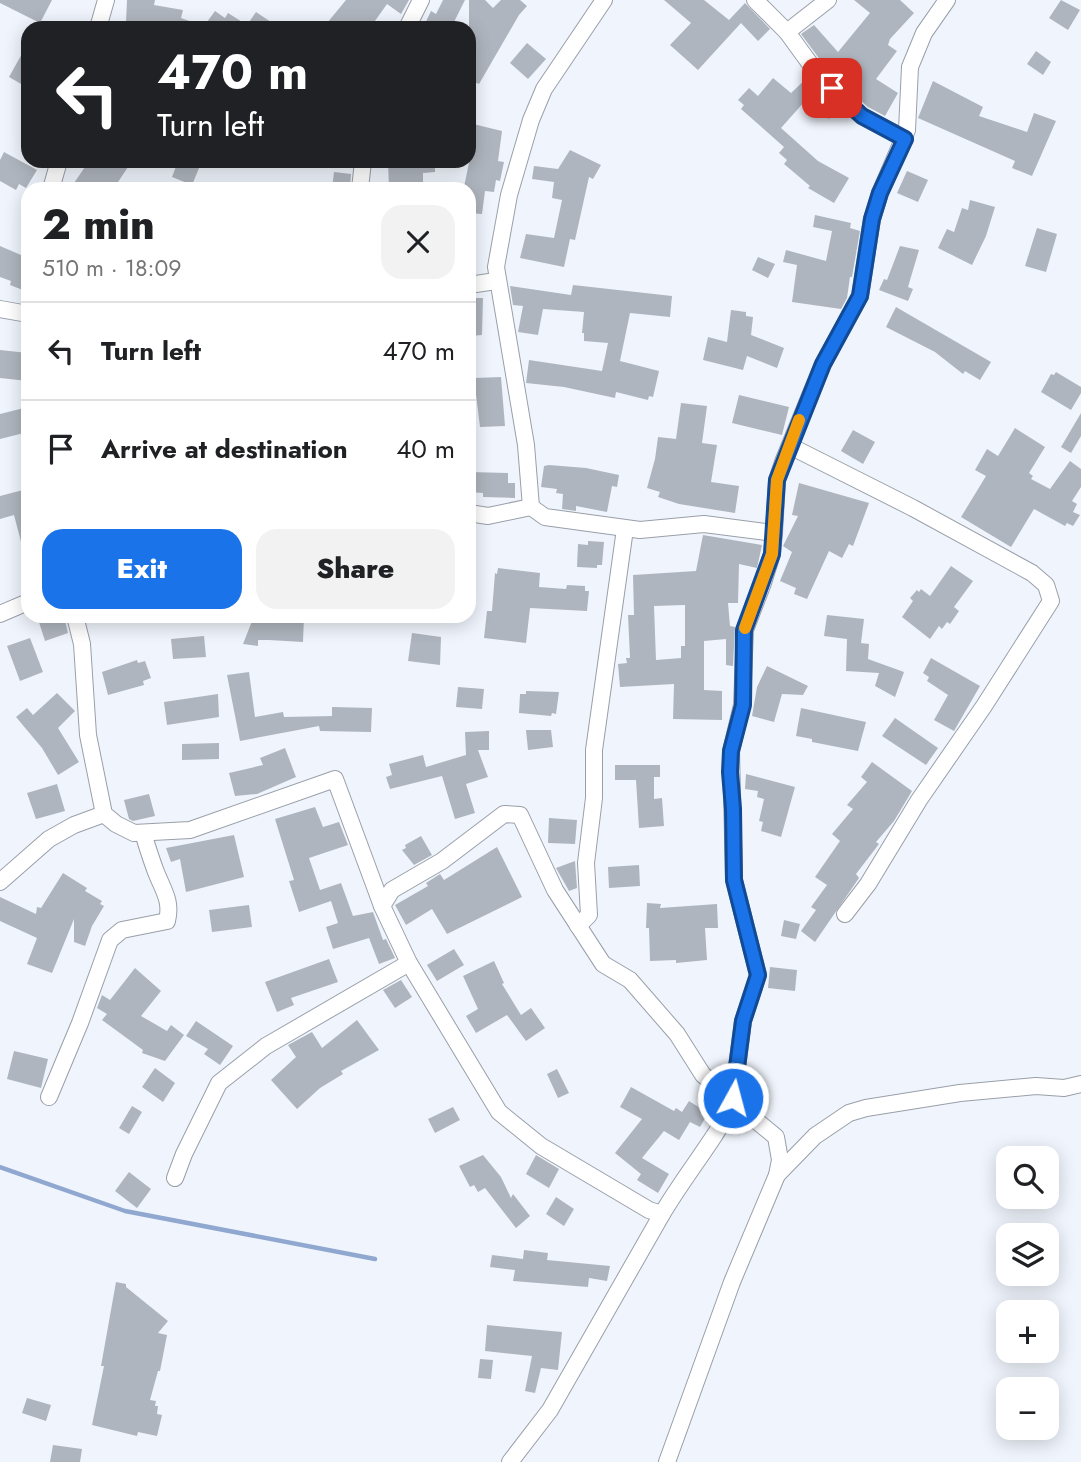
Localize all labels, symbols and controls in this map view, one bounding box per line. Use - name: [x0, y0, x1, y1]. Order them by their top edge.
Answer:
- text: 470 m: [157, 37, 308, 107]
- icon: left: [42, 49, 133, 140]
- pin: [802, 58, 862, 118]
- icon: arrive: [813, 69, 851, 107]
- text: Turn left: [157, 102, 264, 148]
- text: 2 min: [42, 194, 155, 255]
- button: close: [381, 205, 455, 279]
- text: 510 m · 18:09: [42, 251, 182, 285]
- icon: left: [42, 332, 80, 370]
- text: Turn left: [101, 332, 201, 370]
- text: 470 m: [383, 332, 455, 370]
- icon: arrive: [42, 430, 80, 468]
- text: Arrive at destination: [101, 430, 348, 468]
- text: 40 m: [396, 430, 455, 468]
- button: Exit: [42, 529, 242, 609]
- button: Share: [256, 529, 455, 609]
- position arrow: [696, 1061, 770, 1135]
- map controls: [996, 1146, 1059, 1440]
- button: search: [996, 1146, 1059, 1209]
- button: layers: [996, 1223, 1059, 1286]
- button: +: [996, 1300, 1059, 1363]
- button: −: [996, 1377, 1059, 1440]

